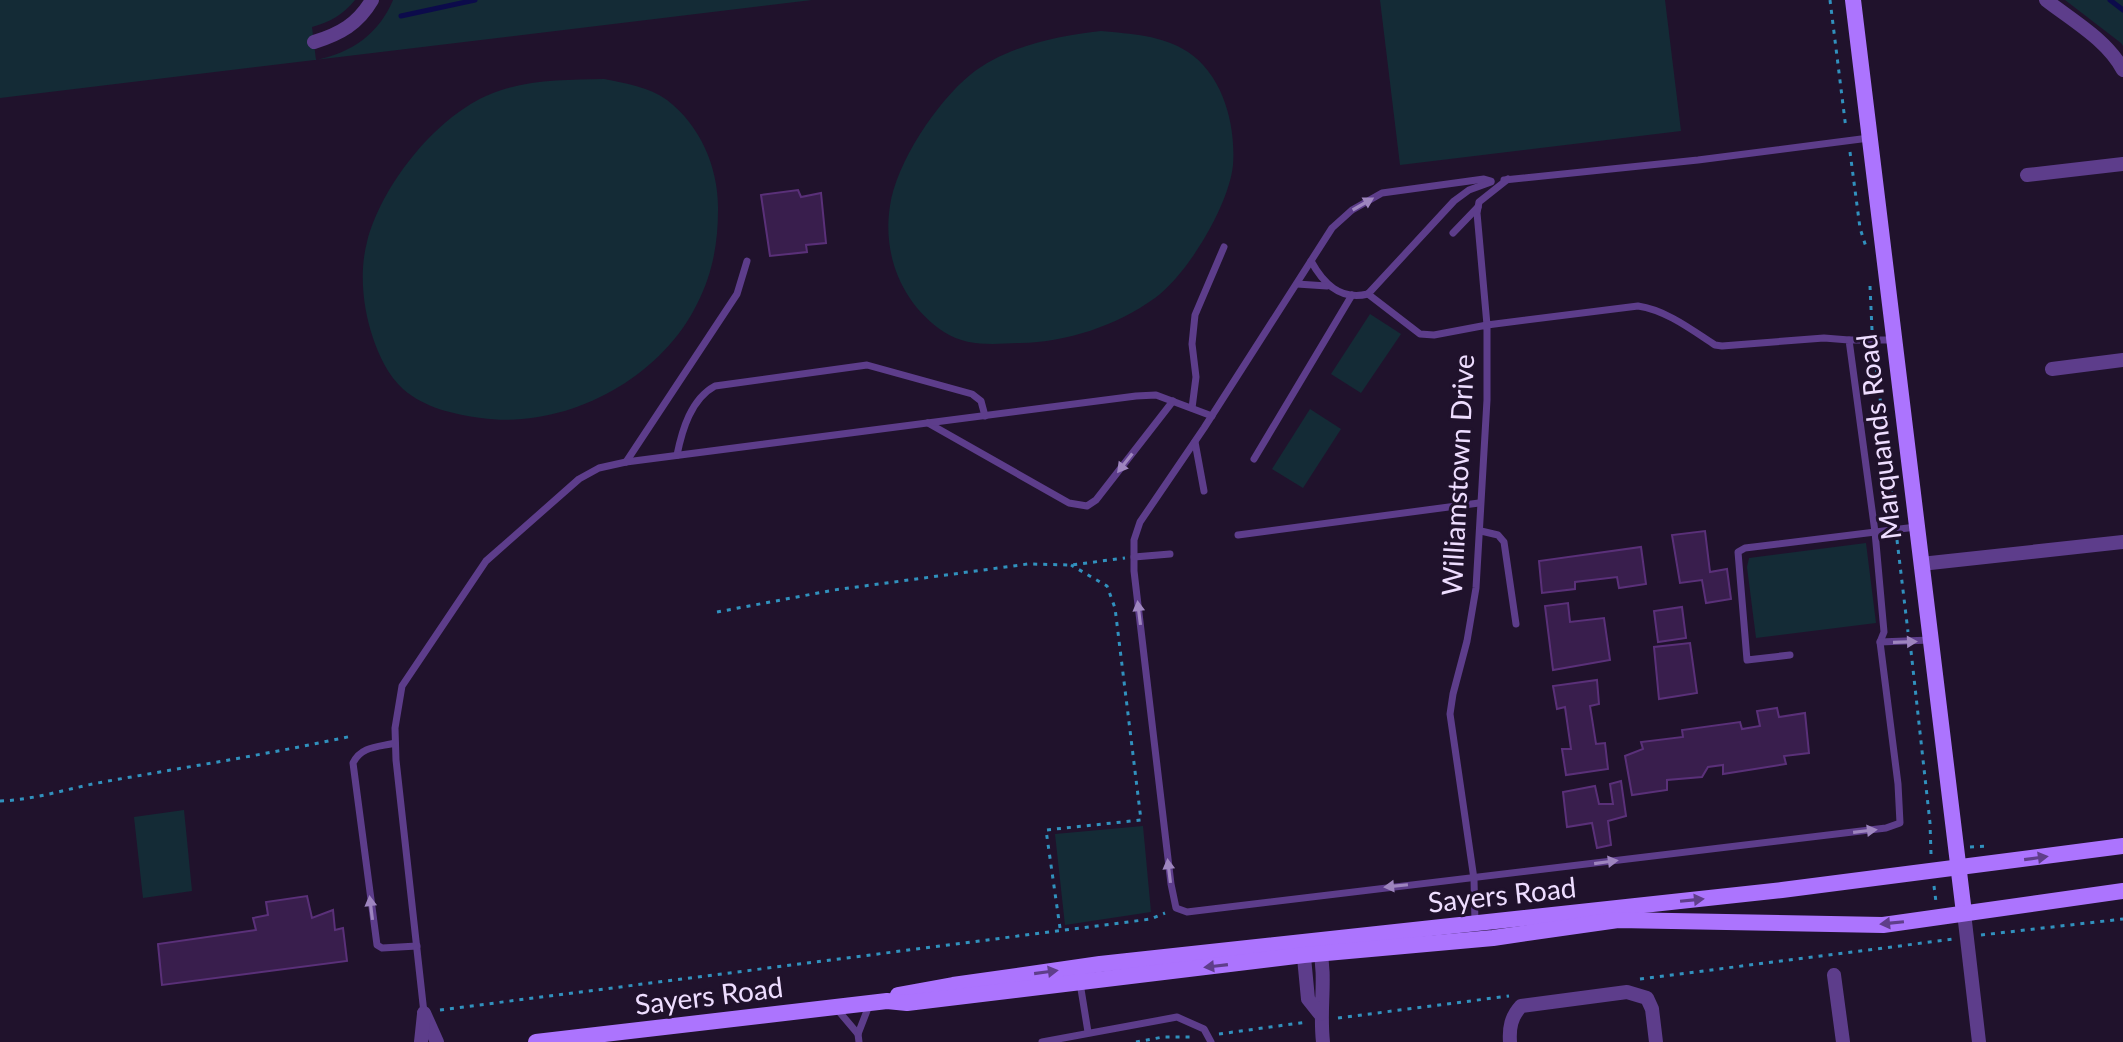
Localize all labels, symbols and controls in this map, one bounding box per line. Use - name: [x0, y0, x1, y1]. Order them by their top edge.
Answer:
- one-way arrow: [1352, 198, 1374, 212]
- street label: Marquands Road: [1849, 332, 1907, 542]
- street label: Williamstown Drive: [1434, 353, 1480, 597]
- one-way arrow: [1117, 453, 1134, 473]
- one-way arrow: [1132, 600, 1145, 625]
- one-way arrow: [1893, 635, 1918, 648]
- one-way arrow: [1852, 824, 1877, 837]
- one-way arrow: [2024, 851, 2049, 864]
- one-way arrow: [1594, 855, 1619, 868]
- one-way arrow: [1162, 858, 1175, 883]
- street label: Sayers Road: [1426, 869, 1578, 919]
- one-way arrow: [1383, 879, 1408, 892]
- one-way arrow: [1680, 893, 1705, 906]
- one-way arrow: [365, 896, 378, 921]
- one-way arrow: [1879, 917, 1904, 930]
- one-way arrow: [1203, 959, 1228, 972]
- one-way arrow: [1034, 965, 1059, 978]
- street label: Sayers Road: [633, 969, 785, 1021]

